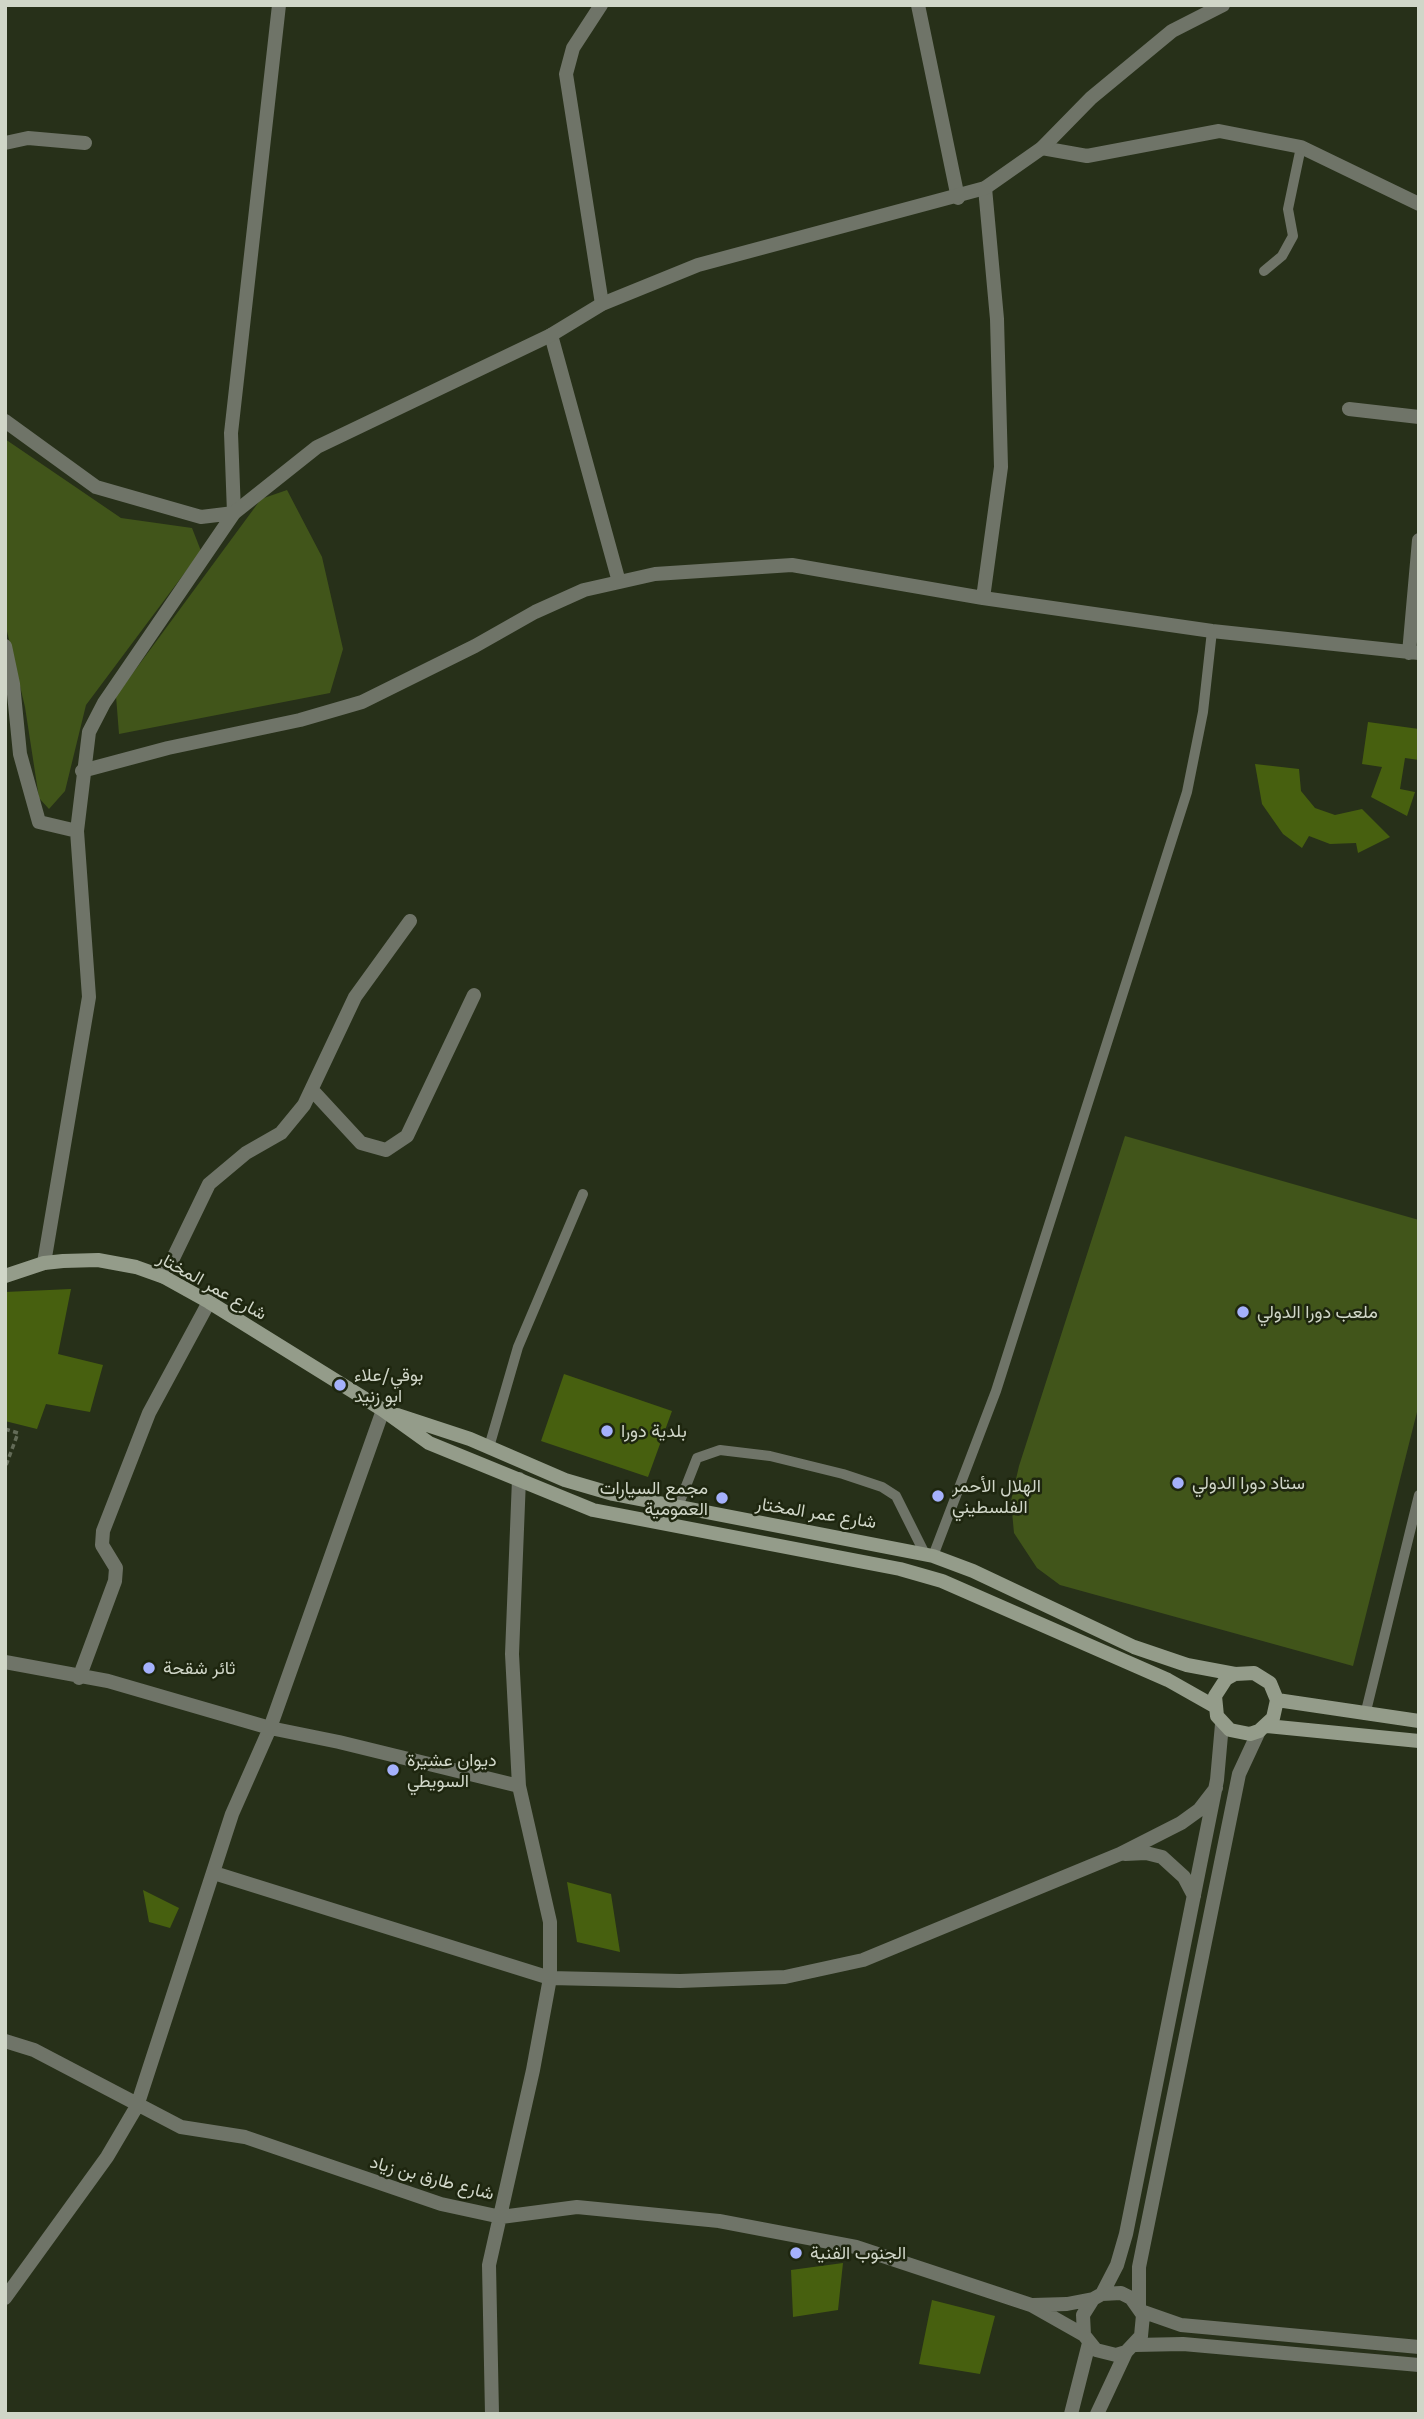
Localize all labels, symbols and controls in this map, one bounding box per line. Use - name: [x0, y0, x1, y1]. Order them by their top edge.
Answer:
- street label: شارع عمر المختار: [154, 1247, 270, 1325]
- place label: ملعب دورا الدولي: [1257, 1301, 1378, 1323]
- marker: ملعب دورا الدولي: [1235, 1304, 1251, 1320]
- place label: بوقي/علاء ابو زنيد: [354, 1364, 423, 1406]
- marker: بوقي/علاء ابو زنيد: [332, 1377, 348, 1393]
- place label: بلدية دورا: [621, 1420, 687, 1442]
- marker: بلدية دورا: [599, 1423, 615, 1439]
- place label: ستاد دورا الدولي: [1192, 1472, 1305, 1494]
- place label: الهلال الأحمر الفلسطيني: [952, 1475, 1041, 1518]
- marker: ستاد دورا الدولي: [1170, 1475, 1186, 1491]
- place label: مجمع السيارات العمومية: [600, 1477, 708, 1520]
- marker: الهلال الأحمر الفلسطيني: [930, 1488, 946, 1504]
- marker: مجمع السيارات العمومية: [714, 1490, 730, 1506]
- street label: شارع عمر المختار: [754, 1493, 878, 1533]
- place label: ثائر شقحة: [163, 1657, 235, 1679]
- marker: ثائر شقحة: [141, 1660, 157, 1676]
- place label: ديوان عشيرة السويطي: [407, 1749, 497, 1792]
- marker: ديوان عشيرة السويطي: [385, 1762, 401, 1778]
- street label: شارع طارق بن زياد: [368, 2151, 496, 2205]
- place label: الجنوب الفنية: [810, 2242, 906, 2264]
- marker: الجنوب الفنية: [788, 2245, 804, 2261]

